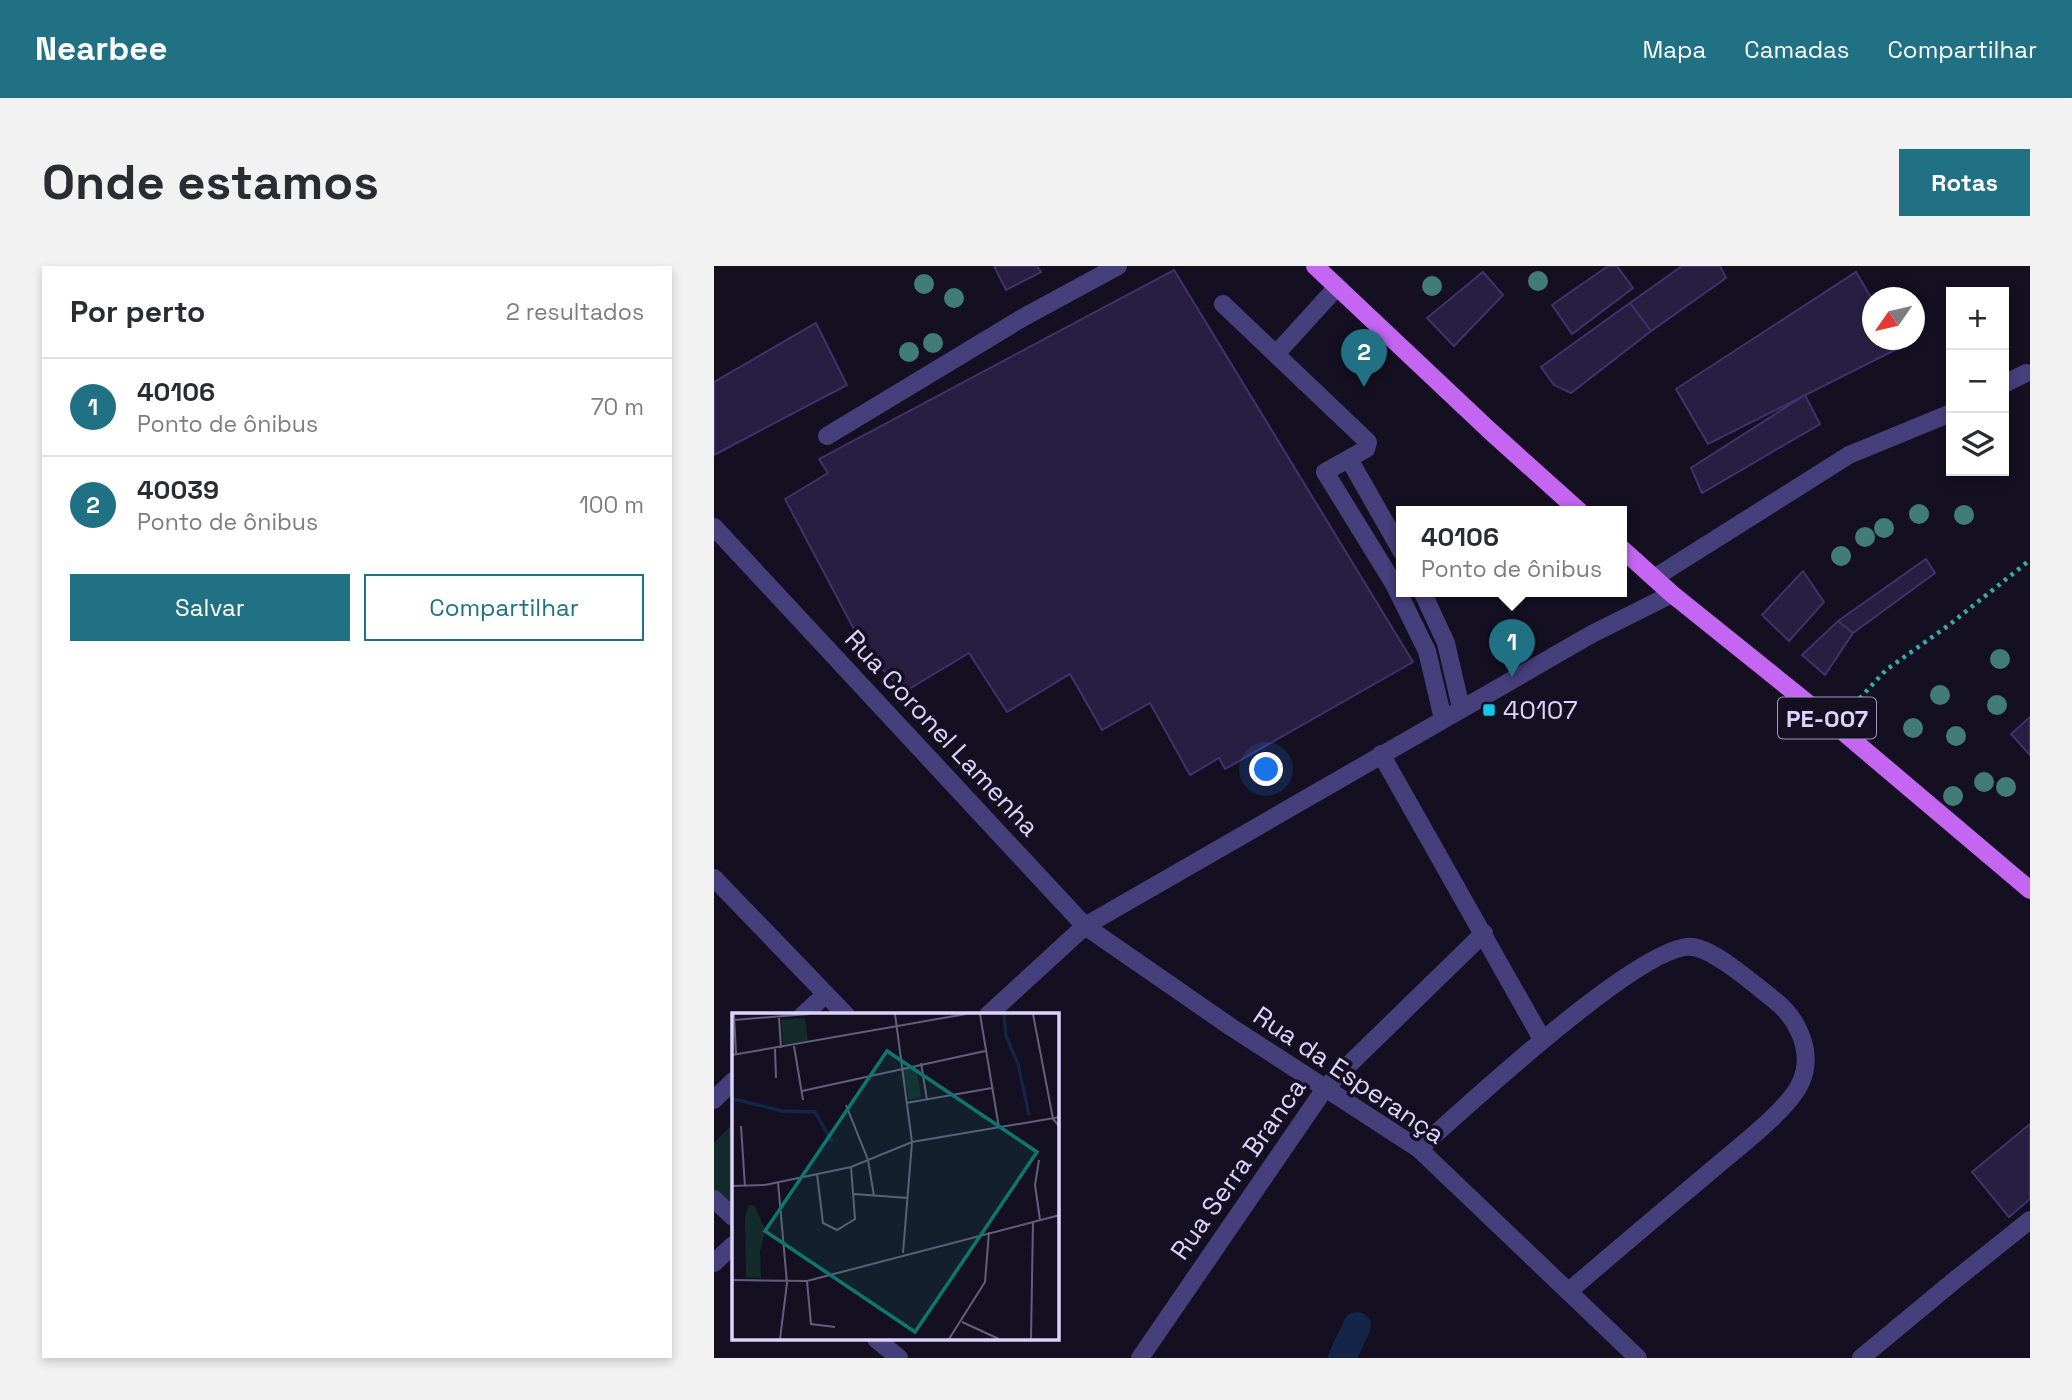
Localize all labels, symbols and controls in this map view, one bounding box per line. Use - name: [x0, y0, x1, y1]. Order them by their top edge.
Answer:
- text: Nearbee: [35, 28, 167, 70]
- text: Mapa: [1642, 34, 1706, 65]
- text: Camadas: [1744, 34, 1849, 65]
- text: Compartilhar: [1887, 34, 2037, 65]
- button: Rotas: [1899, 149, 2030, 216]
- text: Onde estamos: [42, 151, 379, 213]
- north arrow: [1862, 287, 1925, 350]
- map controls: [1946, 287, 2009, 476]
- button: +: [1946, 287, 2009, 350]
- text: Por perto: [70, 292, 205, 331]
- text: 2 resultados: [506, 297, 644, 327]
- pin: 2: [1341, 329, 1387, 387]
- button: −: [1946, 350, 2009, 413]
- text: 40106: [137, 375, 215, 409]
- text: 1: [88, 392, 98, 422]
- text: 70 m: [591, 392, 644, 422]
- text: Ponto de ônibus: [137, 409, 318, 439]
- button: layers: [1946, 413, 2009, 476]
- text: 40039: [137, 473, 219, 507]
- text: 2: [86, 490, 100, 520]
- text: 100 m: [579, 490, 644, 520]
- popup: [1396, 506, 1627, 597]
- text: Ponto de ônibus: [137, 507, 318, 537]
- text: 40106: [1421, 520, 1499, 554]
- text: Ponto de ônibus: [1421, 554, 1602, 584]
- button: Salvar: [70, 574, 350, 641]
- button: Compartilhar: [364, 574, 644, 641]
- pin: 1: [1489, 619, 1535, 677]
- street label: Rua Coronel Lamenha: [837, 623, 1047, 843]
- place label: 40107: [1503, 693, 1578, 727]
- road number: PE-007: [1778, 698, 1876, 738]
- marker: 40107: [1481, 702, 1497, 718]
- your location: [1249, 752, 1283, 786]
- street label: Rua da Esperança: [1247, 998, 1451, 1152]
- inset map: [732, 1013, 1059, 1340]
- street label: Rua Serra Branca: [1163, 1072, 1313, 1266]

